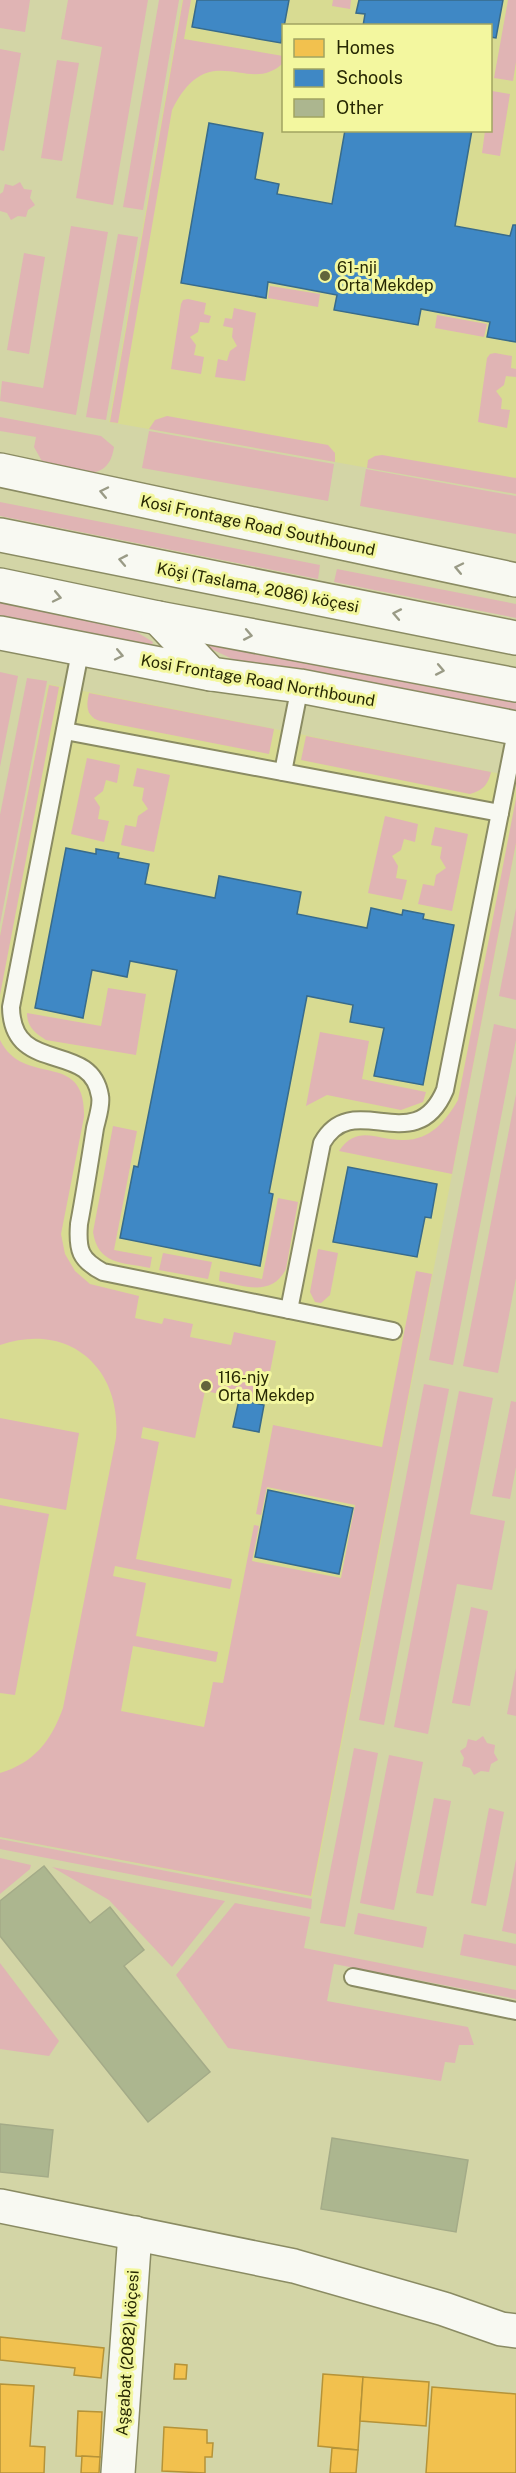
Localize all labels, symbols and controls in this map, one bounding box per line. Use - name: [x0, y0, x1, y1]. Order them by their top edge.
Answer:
- legend: [282, 24, 492, 132]
- text: Homes: [336, 37, 395, 58]
- text: Schools: [336, 67, 403, 88]
- text: Other: [336, 97, 384, 118]
- place label: 61-nji Orta Mekdep: [337, 258, 433, 295]
- marker: 61-nji Orta Mekdep: [318, 269, 332, 283]
- one-way arrow: [99, 487, 109, 500]
- street label: Kosi Frontage Road Southbound: [139, 491, 377, 560]
- one-way arrow: [119, 554, 129, 567]
- street label: Köşi (Taslama, 2086) köçesi: [155, 559, 360, 616]
- one-way arrow: [454, 562, 464, 575]
- one-way arrow: [52, 590, 62, 603]
- one-way arrow: [392, 609, 402, 622]
- one-way arrow: [243, 628, 253, 641]
- one-way arrow: [114, 648, 124, 661]
- street label: Kosi Frontage Road Northbound: [139, 651, 377, 710]
- one-way arrow: [436, 664, 445, 676]
- place label: 116-njy Orta Mekdep: [218, 1368, 314, 1405]
- marker: 116-njy Orta Mekdep: [199, 1379, 213, 1393]
- street label: Aşgabat (2082) köçesi: [112, 2270, 143, 2436]

